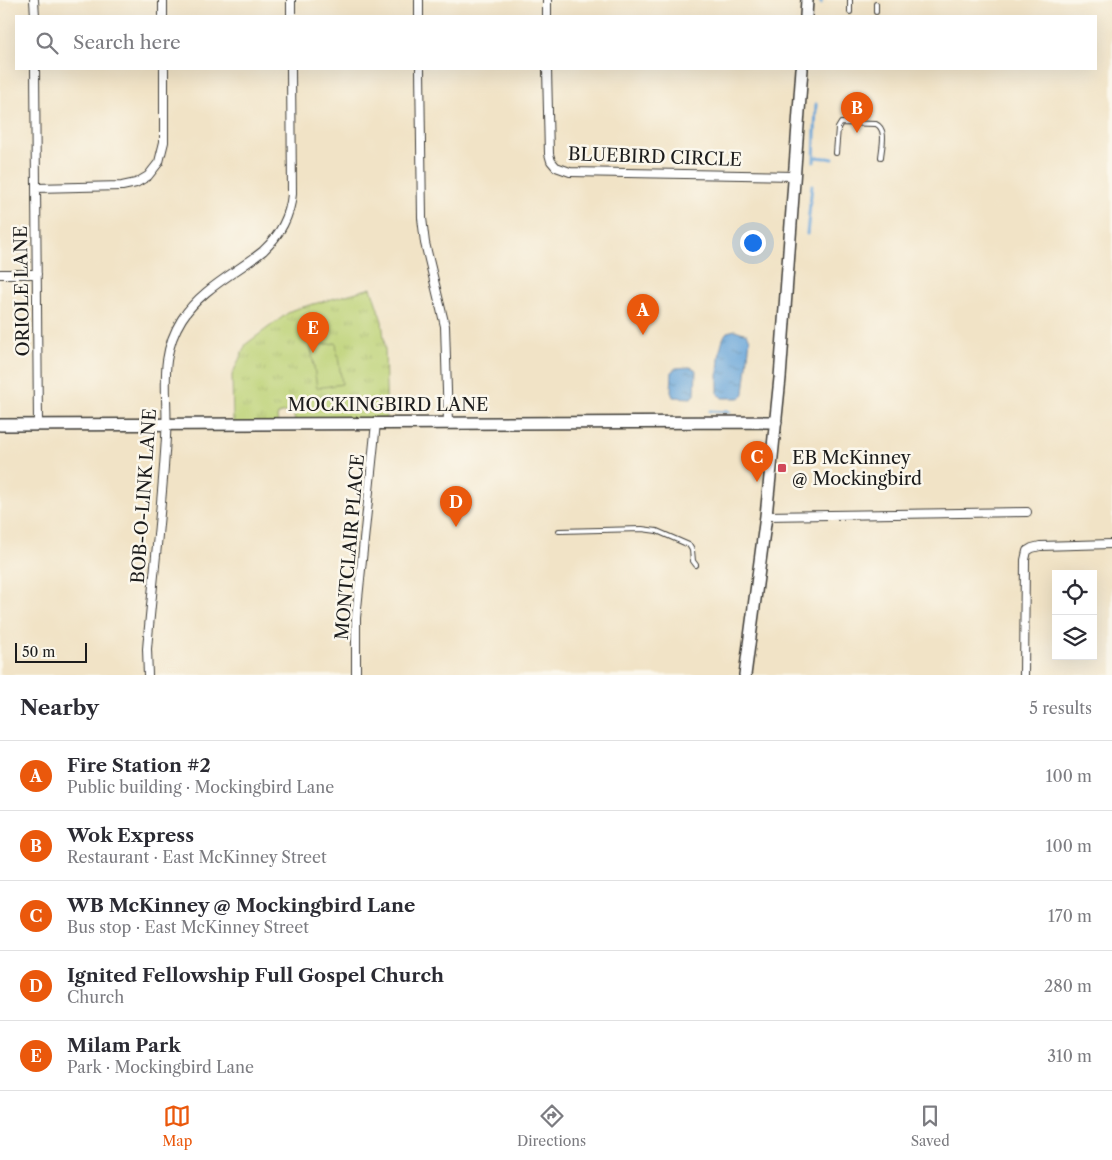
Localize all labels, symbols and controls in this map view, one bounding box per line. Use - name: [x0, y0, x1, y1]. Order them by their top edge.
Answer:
- search box: [15, 15, 1097, 70]
- icon: search: [33, 29, 61, 57]
- text: Search here: [73, 31, 181, 54]
- pin: B: [841, 92, 873, 133]
- street label: BLUEBIRD CIRCLE: [568, 143, 742, 171]
- street label: ORIOLE LANE: [10, 225, 34, 357]
- your location: [740, 230, 766, 256]
- pin: A: [627, 294, 659, 335]
- pin: E: [297, 312, 329, 353]
- street label: MOCKINGBIRD LANE: [287, 394, 489, 416]
- street label: BOB-O-LINK LANE: [127, 408, 161, 584]
- pin: C: [741, 441, 773, 482]
- place label: EB McKinney @ Mockingbird: [792, 447, 922, 490]
- street label: MONTCLAIR PLACE: [331, 453, 369, 641]
- marker: EB McKinney @ Mockingbird: [776, 462, 788, 474]
- pin: D: [440, 486, 472, 527]
- map controls: [1052, 570, 1097, 660]
- button: locate: [1052, 570, 1097, 615]
- button: layers: [1052, 615, 1097, 660]
- scale bar: [15, 640, 88, 663]
- text: 50 m: [22, 643, 55, 661]
- text: Nearby: [20, 695, 99, 720]
- text: 5 results: [1029, 698, 1092, 718]
- text: Fire Station #2: [67, 754, 211, 777]
- text: A: [30, 766, 42, 786]
- text: 100 m: [1046, 766, 1092, 786]
- text: Public building · Mockingbird Lane: [67, 777, 334, 797]
- text: Wok Express: [67, 824, 194, 847]
- text: B: [30, 836, 42, 856]
- text: 100 m: [1046, 836, 1092, 856]
- text: Restaurant · East McKinney Street: [67, 847, 327, 867]
- text: WB McKinney @ Mockingbird Lane: [67, 894, 415, 917]
- text: C: [30, 906, 42, 926]
- text: 170 m: [1048, 906, 1092, 926]
- text: Bus stop · East McKinney Street: [67, 917, 309, 937]
- text: Ignited Fellowship Full Gospel Church: [67, 964, 444, 987]
- text: D: [29, 976, 43, 996]
- text: 280 m: [1044, 976, 1092, 996]
- text: Church: [67, 987, 124, 1007]
- text: Milam Park: [67, 1034, 181, 1057]
- text: E: [30, 1046, 42, 1066]
- text: 310 m: [1047, 1046, 1092, 1066]
- text: Park · Mockingbird Lane: [67, 1057, 254, 1077]
- tab: Map: [162, 1102, 192, 1150]
- tab: Directions: [517, 1102, 586, 1150]
- tab: Saved: [911, 1102, 950, 1150]

